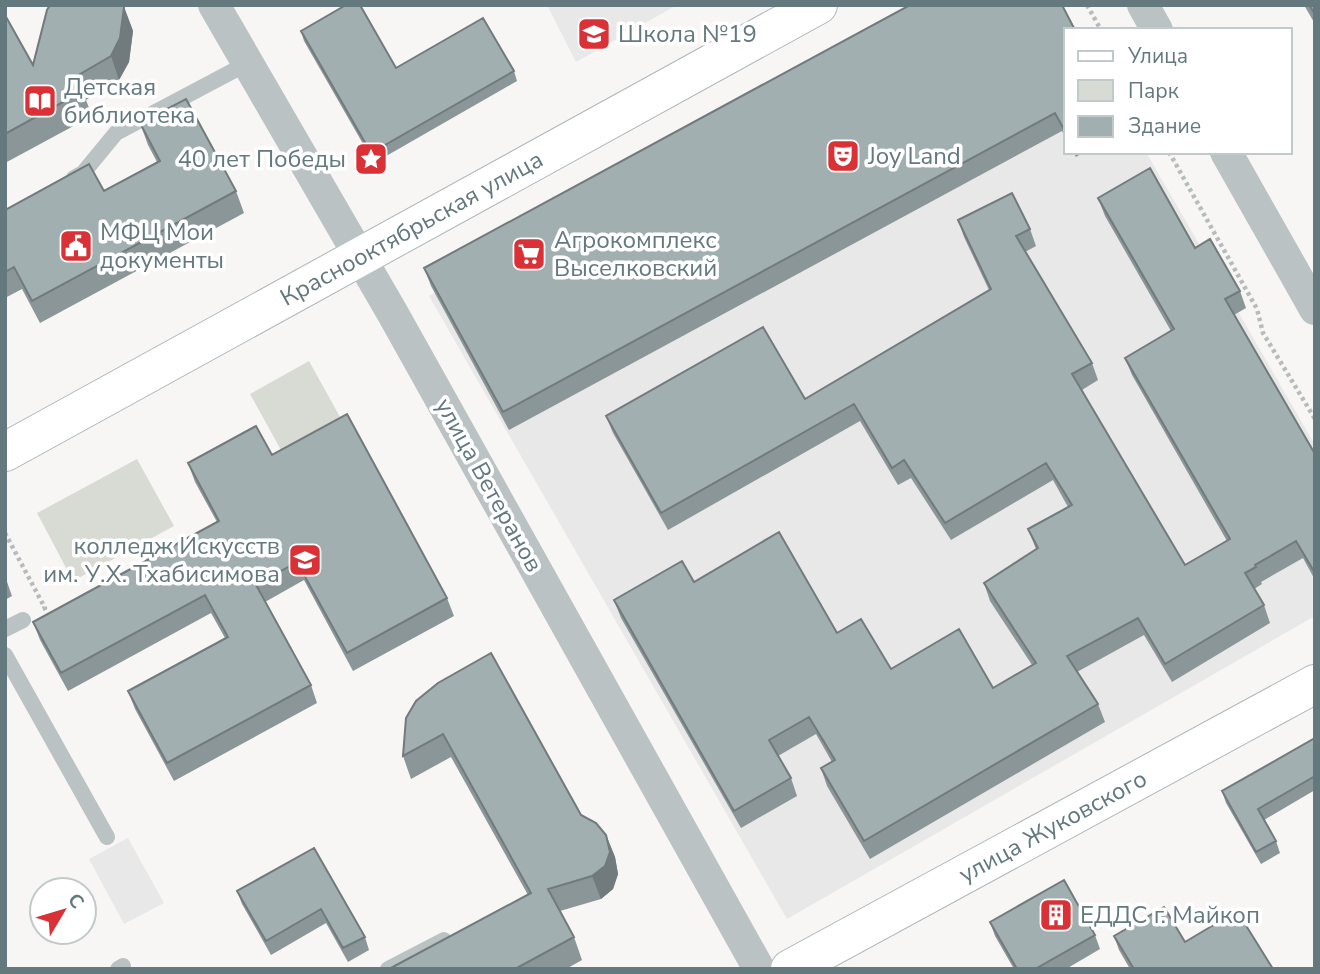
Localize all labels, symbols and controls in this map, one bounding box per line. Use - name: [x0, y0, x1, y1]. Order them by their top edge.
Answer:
- school or university icon: Школа №19: [575, 15, 613, 53]
- place label: Школа №19: [618, 18, 757, 50]
- legend: [1064, 28, 1292, 154]
- text: Улица: [1127, 42, 1188, 70]
- place label: Детская библиотека: [64, 71, 196, 131]
- text: Парк: [1128, 77, 1180, 105]
- library icon: Детская библиотека: [21, 82, 59, 120]
- text: Здание: [1128, 112, 1201, 140]
- theatre icon: Joy Land: [824, 137, 862, 175]
- place icon: 40 лет Победы: [352, 140, 390, 178]
- place label: Joy Land: [867, 140, 961, 172]
- place label: 40 лет Победы: [177, 143, 346, 175]
- street label: Краснооктябрьская улица: [275, 143, 549, 314]
- place label: МФЦ Мои документы: [100, 216, 224, 276]
- place label: Агрокомплекс Выселковский: [554, 224, 717, 284]
- public building icon: МФЦ Мои документы: [57, 227, 95, 265]
- supermarket icon: Агрокомплекс Выселковский: [510, 235, 548, 273]
- street label: улица Ветеранов: [428, 392, 550, 578]
- place label: колледж Искусств им. У.Х. Тхабисимова: [43, 530, 280, 590]
- school or university icon: колледж Искусств им. У.Х. Тхабисимова: [286, 541, 324, 579]
- street label: улица Жуковского: [953, 762, 1152, 890]
- north arrow: [28, 876, 98, 946]
- text: С: [61, 888, 90, 914]
- building icon: ЕДДС г. Майкоп: [1037, 896, 1075, 934]
- place label: ЕДДС г. Майкоп: [1080, 899, 1260, 931]

